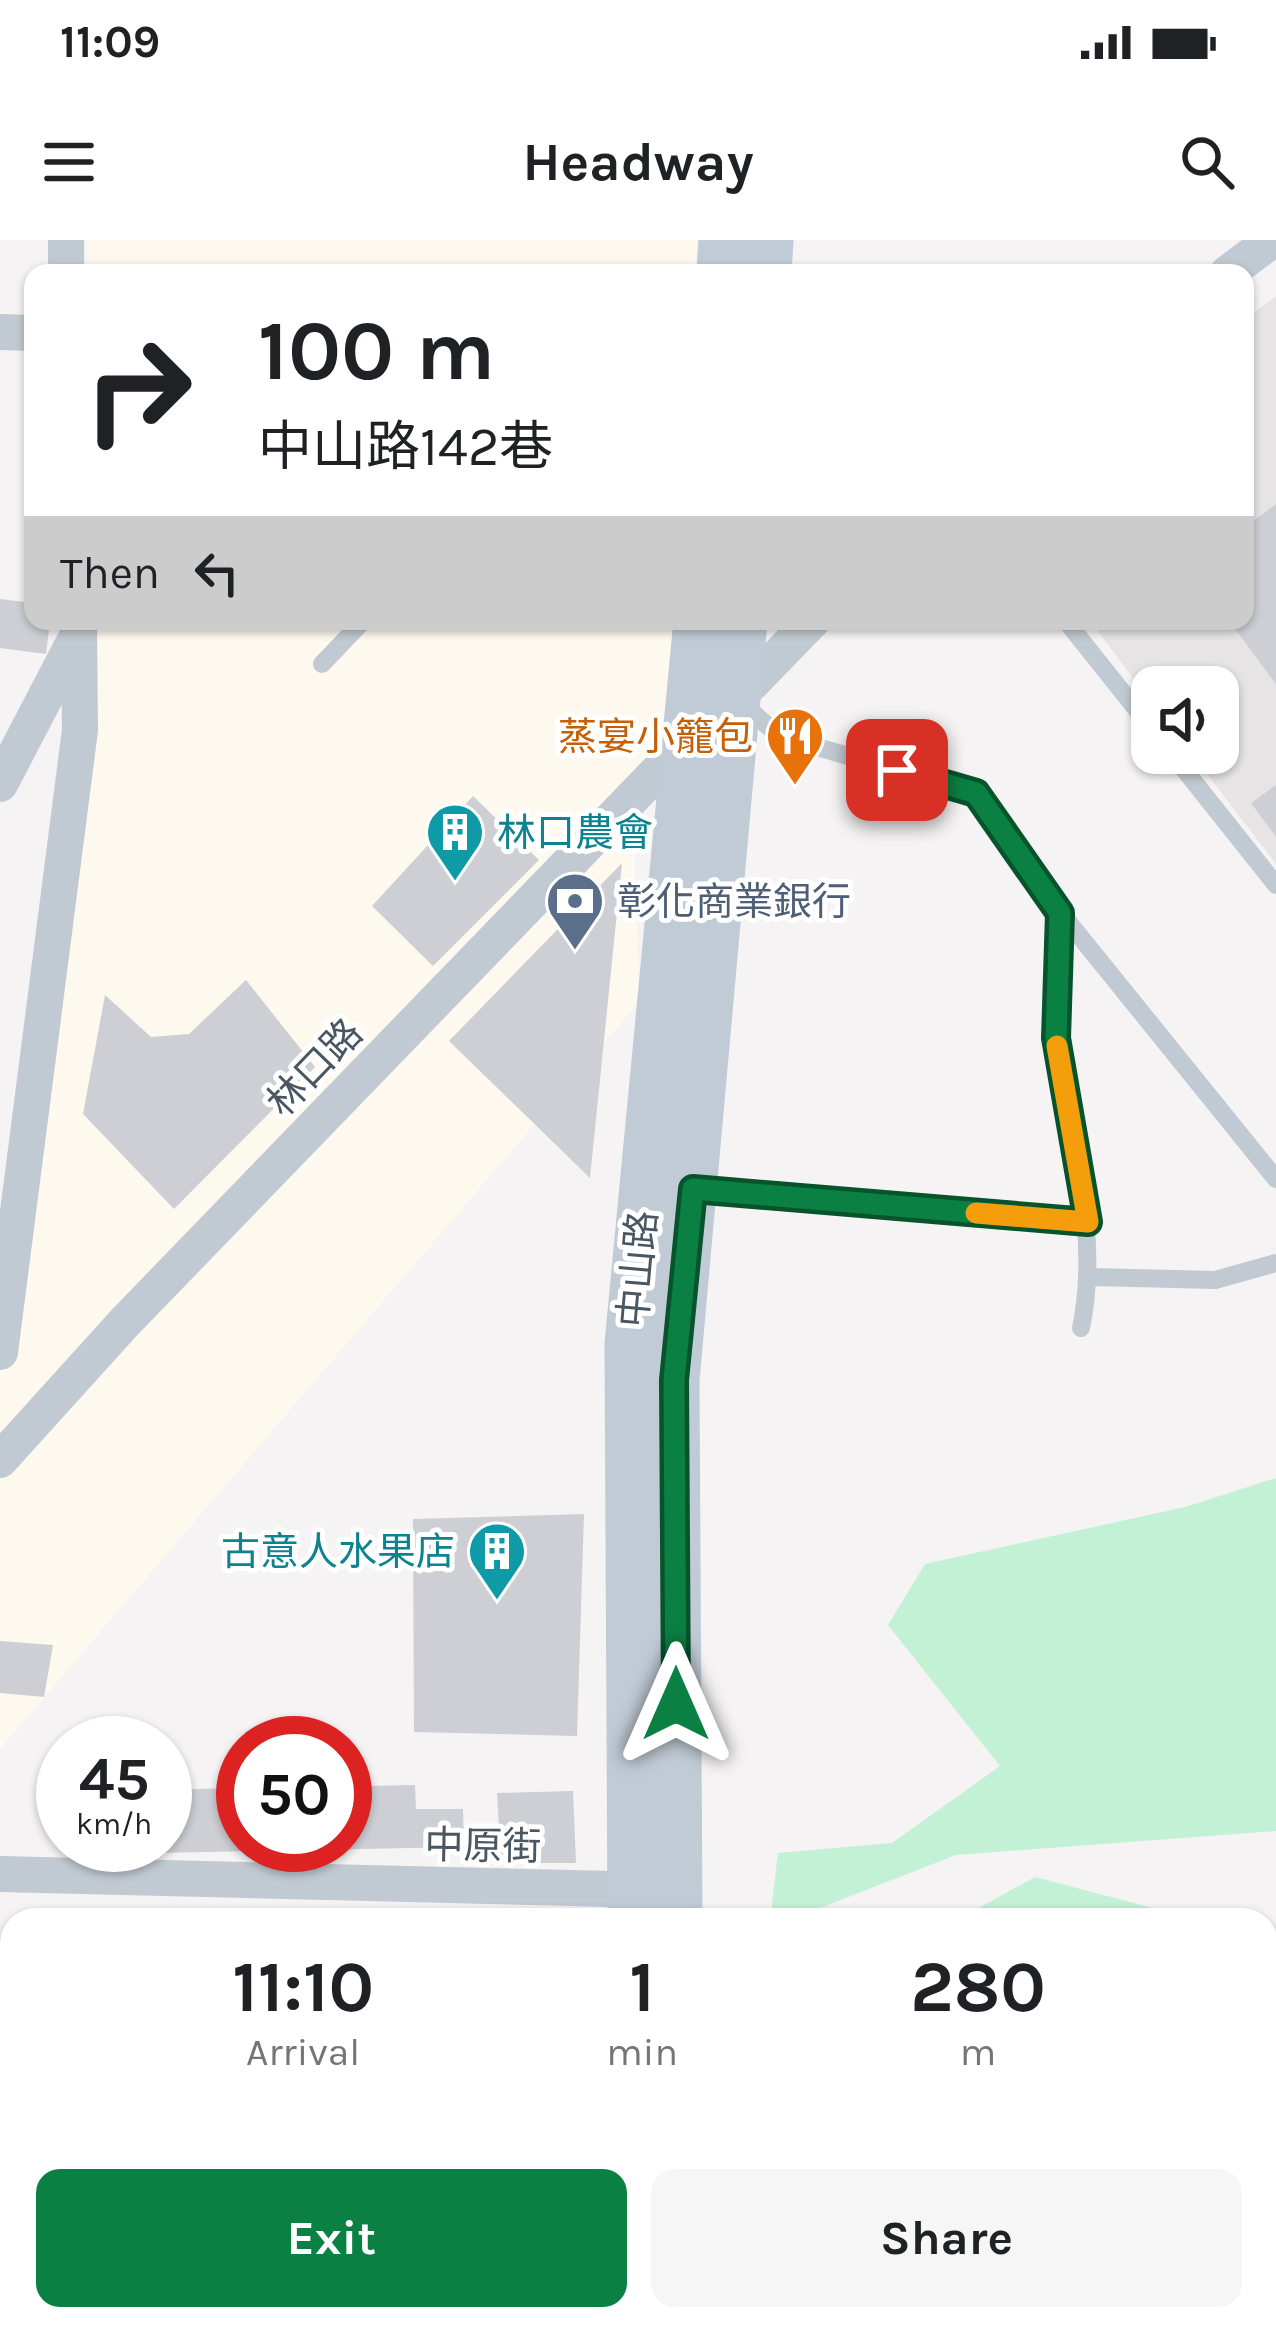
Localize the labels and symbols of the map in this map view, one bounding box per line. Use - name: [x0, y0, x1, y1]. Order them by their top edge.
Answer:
- restaurant icon: 蒸宴小籠包: [764, 705, 826, 787]
- place label: 蒸宴小籠包: [558, 714, 753, 760]
- pin: [846, 719, 948, 821]
- building icon: 林口農會: [424, 801, 486, 883]
- place label: 林口農會: [497, 810, 653, 856]
- bank icon: 彰化商業銀行: [544, 870, 606, 952]
- place label: 彰化商業銀行: [617, 879, 851, 925]
- street label: 林口路: [258, 1010, 372, 1126]
- street label: 中山路: [610, 1209, 666, 1329]
- building icon: 古意人水果店: [466, 1520, 528, 1602]
- place label: 古意人水果店: [221, 1529, 455, 1575]
- position arrow: [613, 1641, 739, 1767]
- speed limit sign: 50: [216, 1716, 372, 1872]
- street label: 中原街: [424, 1822, 542, 1870]

